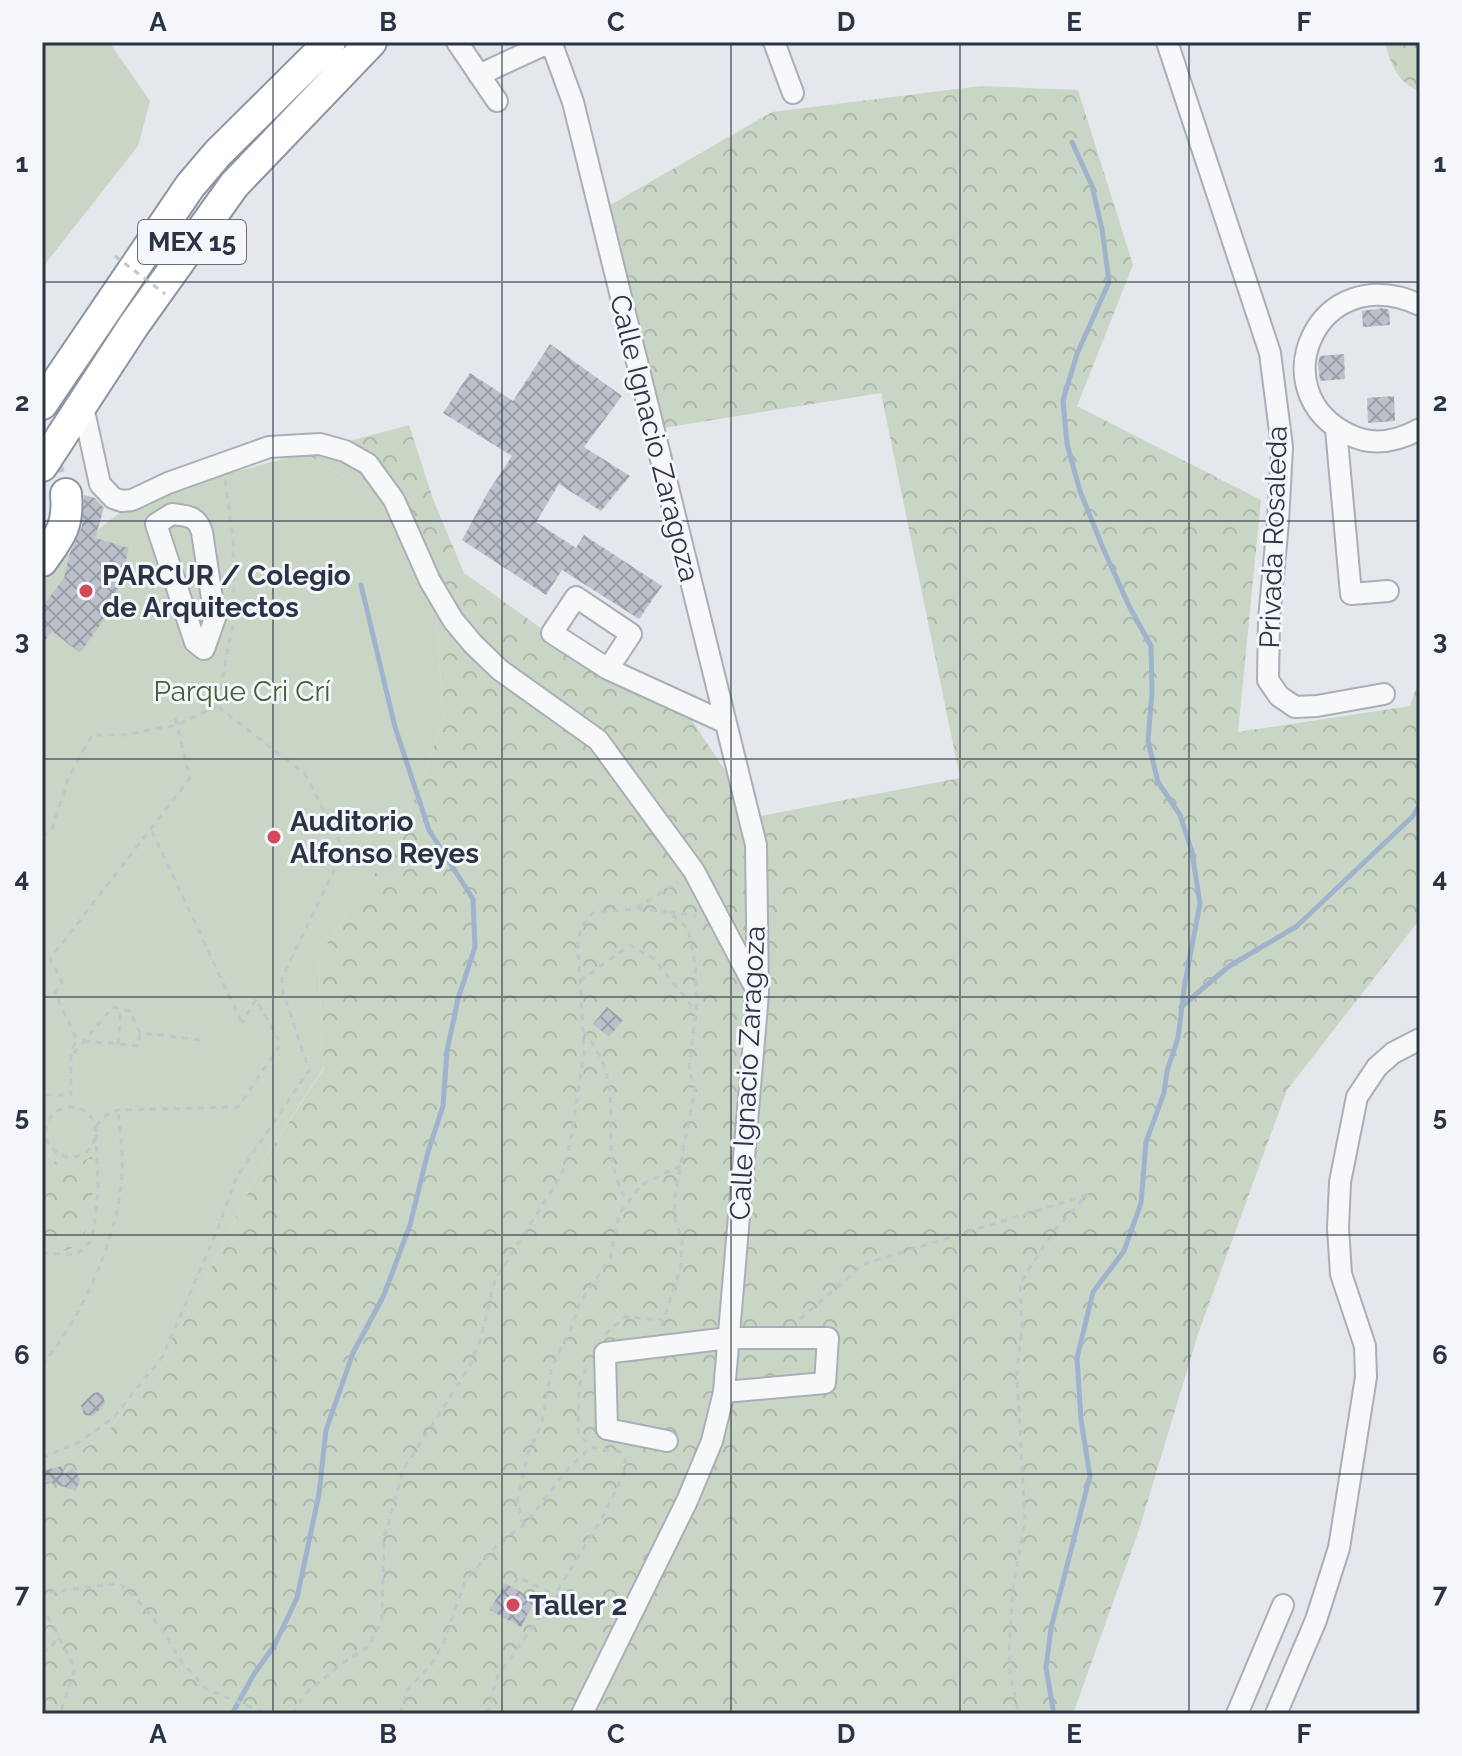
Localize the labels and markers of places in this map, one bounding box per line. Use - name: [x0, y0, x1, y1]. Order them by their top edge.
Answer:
- place label: PARCUR / Colegio de Arquitectos: [102, 559, 351, 624]
- marker: PARCUR / Colegio de Arquitectos: [77, 582, 95, 600]
- place label: Auditorio Alfonso Reyes: [290, 805, 479, 870]
- marker: Auditorio Alfonso Reyes: [265, 828, 283, 846]
- place label: Taller 2: [529, 1589, 627, 1622]
- marker: Taller 2: [504, 1596, 522, 1614]

